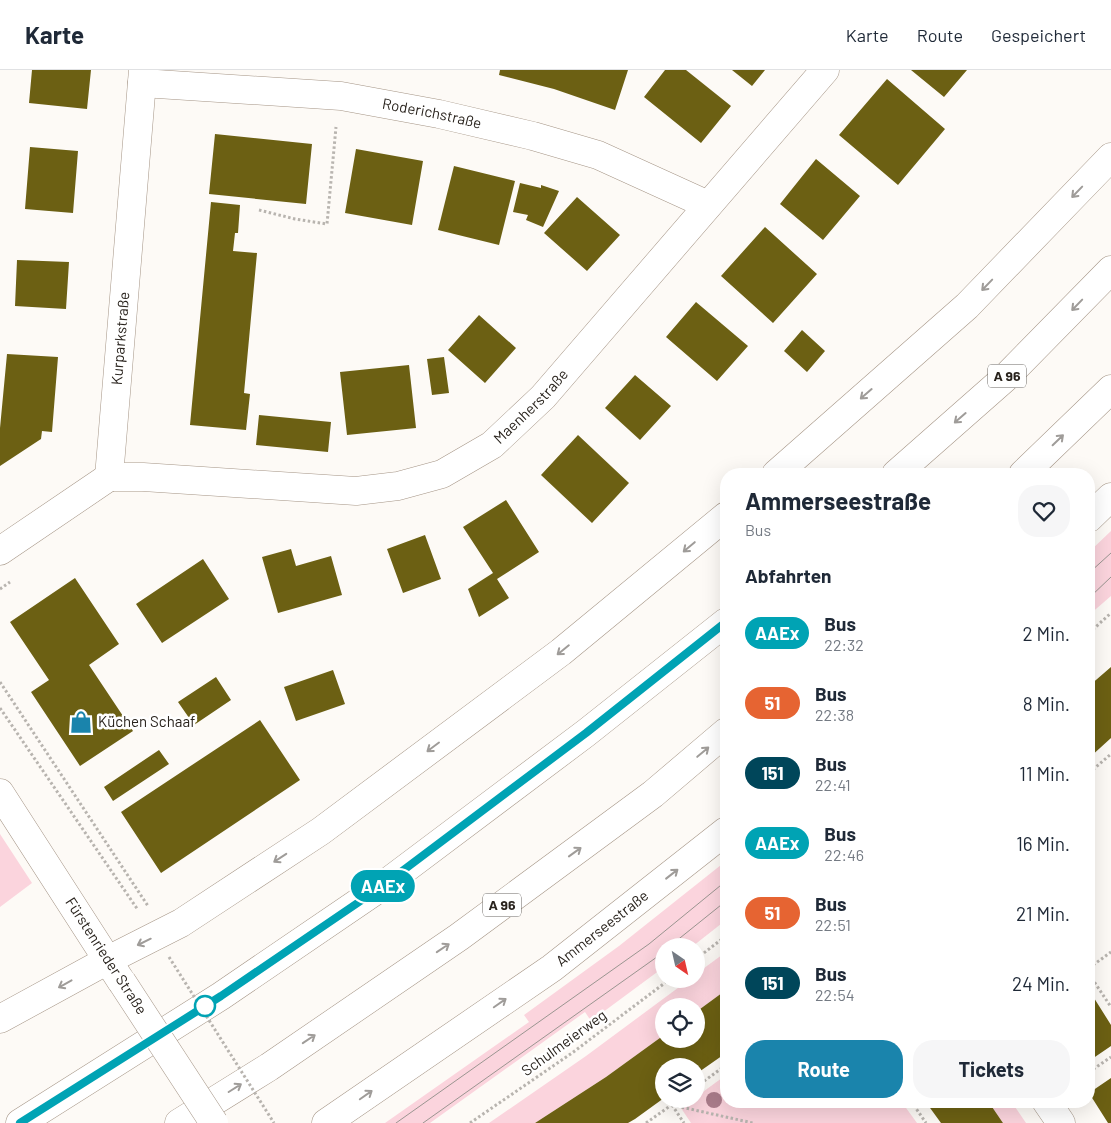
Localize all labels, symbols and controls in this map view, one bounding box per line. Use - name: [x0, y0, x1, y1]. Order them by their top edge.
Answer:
- text: Karte: [25, 20, 84, 49]
- text: Karte: [846, 24, 889, 46]
- text: Route: [917, 24, 963, 46]
- text: Gespeichert: [991, 24, 1086, 46]
- street label: Roderichstraße: [381, 94, 484, 132]
- one-way arrow: [1071, 186, 1083, 199]
- one-way arrow: [981, 279, 993, 292]
- street label: Kurparkstraße: [107, 291, 132, 386]
- one-way arrow: [1071, 299, 1083, 311]
- road number: A 96: [988, 364, 1026, 388]
- street label: Maenherstraße: [489, 365, 571, 447]
- one-way arrow: [860, 388, 873, 400]
- one-way arrow: [954, 412, 967, 423]
- one-way arrow: [1052, 434, 1064, 446]
- button: heart: [1018, 485, 1070, 537]
- text: Ammerseestraße: [745, 486, 931, 515]
- text: Bus: [745, 520, 771, 539]
- one-way arrow: [682, 541, 695, 552]
- text: Abfahrten: [745, 564, 831, 587]
- text: Bus: [824, 612, 856, 635]
- text: AAEx: [755, 622, 799, 644]
- text: 2 Min.: [1022, 622, 1070, 645]
- text: 22:32: [824, 635, 864, 654]
- one-way arrow: [557, 645, 570, 656]
- text: Bus: [815, 682, 847, 705]
- text: 51: [765, 692, 780, 714]
- text: 8 Min.: [1023, 692, 1070, 715]
- text: 22:38: [815, 705, 854, 724]
- shop icon: Küchen Schaaf: [68, 709, 94, 735]
- place label: Küchen Schaaf: [98, 712, 195, 730]
- one-way arrow: [427, 742, 440, 753]
- one-way arrow: [696, 746, 709, 758]
- text: Bus: [815, 752, 847, 775]
- text: 151: [761, 762, 784, 784]
- text: 11 Min.: [1019, 762, 1070, 785]
- text: 22:41: [815, 775, 851, 794]
- text: Bus: [824, 822, 856, 845]
- text: AAEx: [755, 832, 799, 854]
- text: 16 Min.: [1016, 832, 1070, 855]
- text: 22:46: [824, 845, 864, 864]
- one-way arrow: [568, 847, 582, 857]
- one-way arrow: [273, 853, 287, 863]
- one-way arrow: [665, 869, 679, 879]
- line badge: AAEx: [348, 870, 418, 902]
- text: AAEx: [361, 875, 405, 897]
- street label: Ammerseestraße: [552, 886, 651, 970]
- text: Bus: [815, 892, 847, 915]
- street label: Fürstenrieder Straße: [62, 894, 151, 1017]
- road number: A 96: [483, 894, 521, 916]
- text: 51: [765, 902, 780, 924]
- text: 21 Min.: [1016, 902, 1070, 925]
- text: 22:51: [815, 915, 851, 934]
- one-way arrow: [137, 938, 152, 947]
- north arrow: [655, 938, 705, 988]
- map controls: [655, 938, 705, 1108]
- one-way arrow: [436, 943, 450, 953]
- text: Bus: [815, 962, 847, 985]
- text: 151: [761, 972, 784, 994]
- text: 24 Min.: [1012, 972, 1070, 995]
- one-way arrow: [58, 979, 73, 989]
- text: 22:54: [815, 985, 855, 1004]
- unlabelled marker: [194, 995, 216, 1017]
- one-way arrow: [493, 998, 507, 1008]
- button: locate: [655, 998, 705, 1048]
- street label: Schulmeierweg: [517, 1005, 609, 1079]
- one-way arrow: [302, 1034, 316, 1044]
- button: Route: [745, 1040, 903, 1098]
- button: Tickets: [913, 1040, 1070, 1098]
- button: layers: [655, 1058, 705, 1108]
- one-way arrow: [228, 1083, 242, 1093]
- one-way arrow: [359, 1090, 373, 1100]

